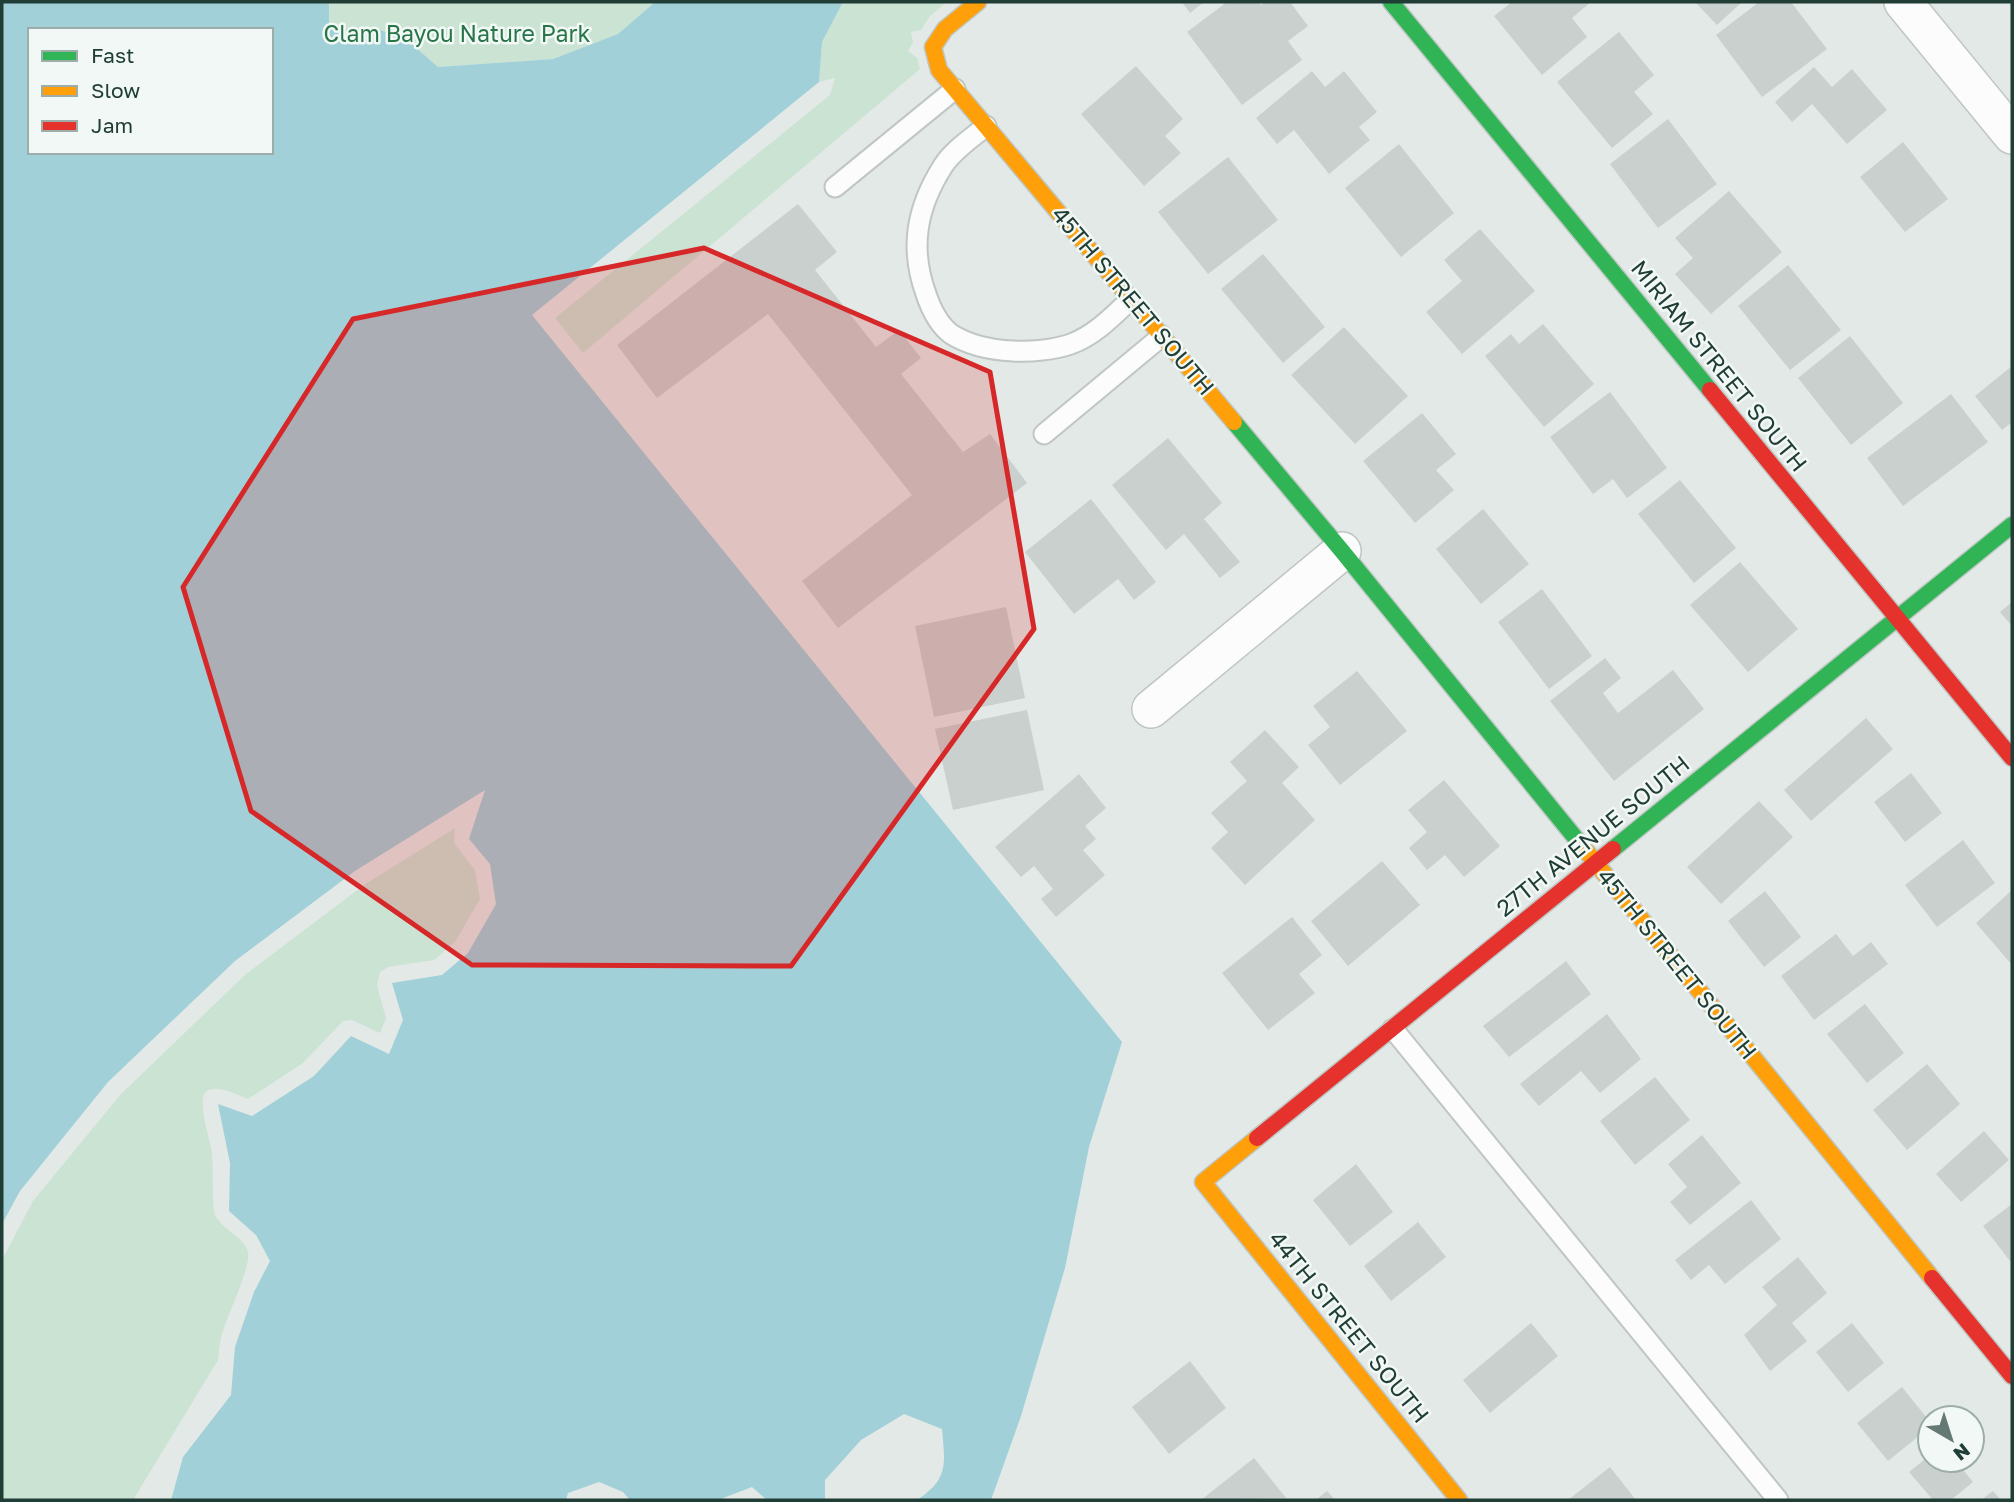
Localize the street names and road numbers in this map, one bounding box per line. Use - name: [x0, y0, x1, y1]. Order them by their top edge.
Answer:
- street label: 45TH STREET SOUTH: [1047, 200, 1221, 400]
- street label: MIRIAM STREET SOUTH: [1626, 254, 1814, 477]
- street label: 27TH AVENUE SOUTH: [1490, 749, 1694, 922]
- street label: 45TH STREET SOUTH: [1592, 862, 1763, 1065]
- street label: 44TH STREET SOUTH: [1264, 1225, 1436, 1428]

